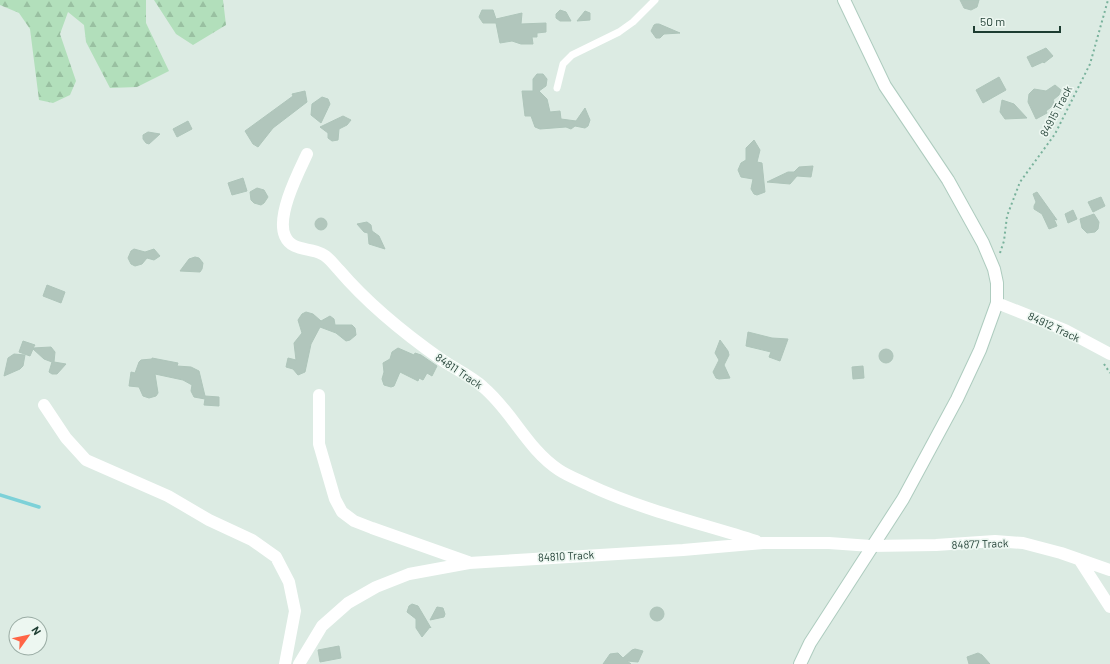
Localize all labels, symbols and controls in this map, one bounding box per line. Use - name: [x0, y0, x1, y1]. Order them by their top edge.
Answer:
- scale bar: [974, 8, 1060, 34]
- text: 50 m: [980, 14, 1005, 28]
- street label: 84915 Track: [1037, 83, 1075, 138]
- street label: 84912 Track: [1026, 309, 1083, 344]
- street label: 84811 Track: [433, 350, 486, 391]
- street label: 84877 Track: [951, 536, 1009, 551]
- street label: 84810 Track: [538, 548, 595, 563]
- north arrow: [8, 616, 48, 656]
- text: N: [29, 624, 44, 637]

